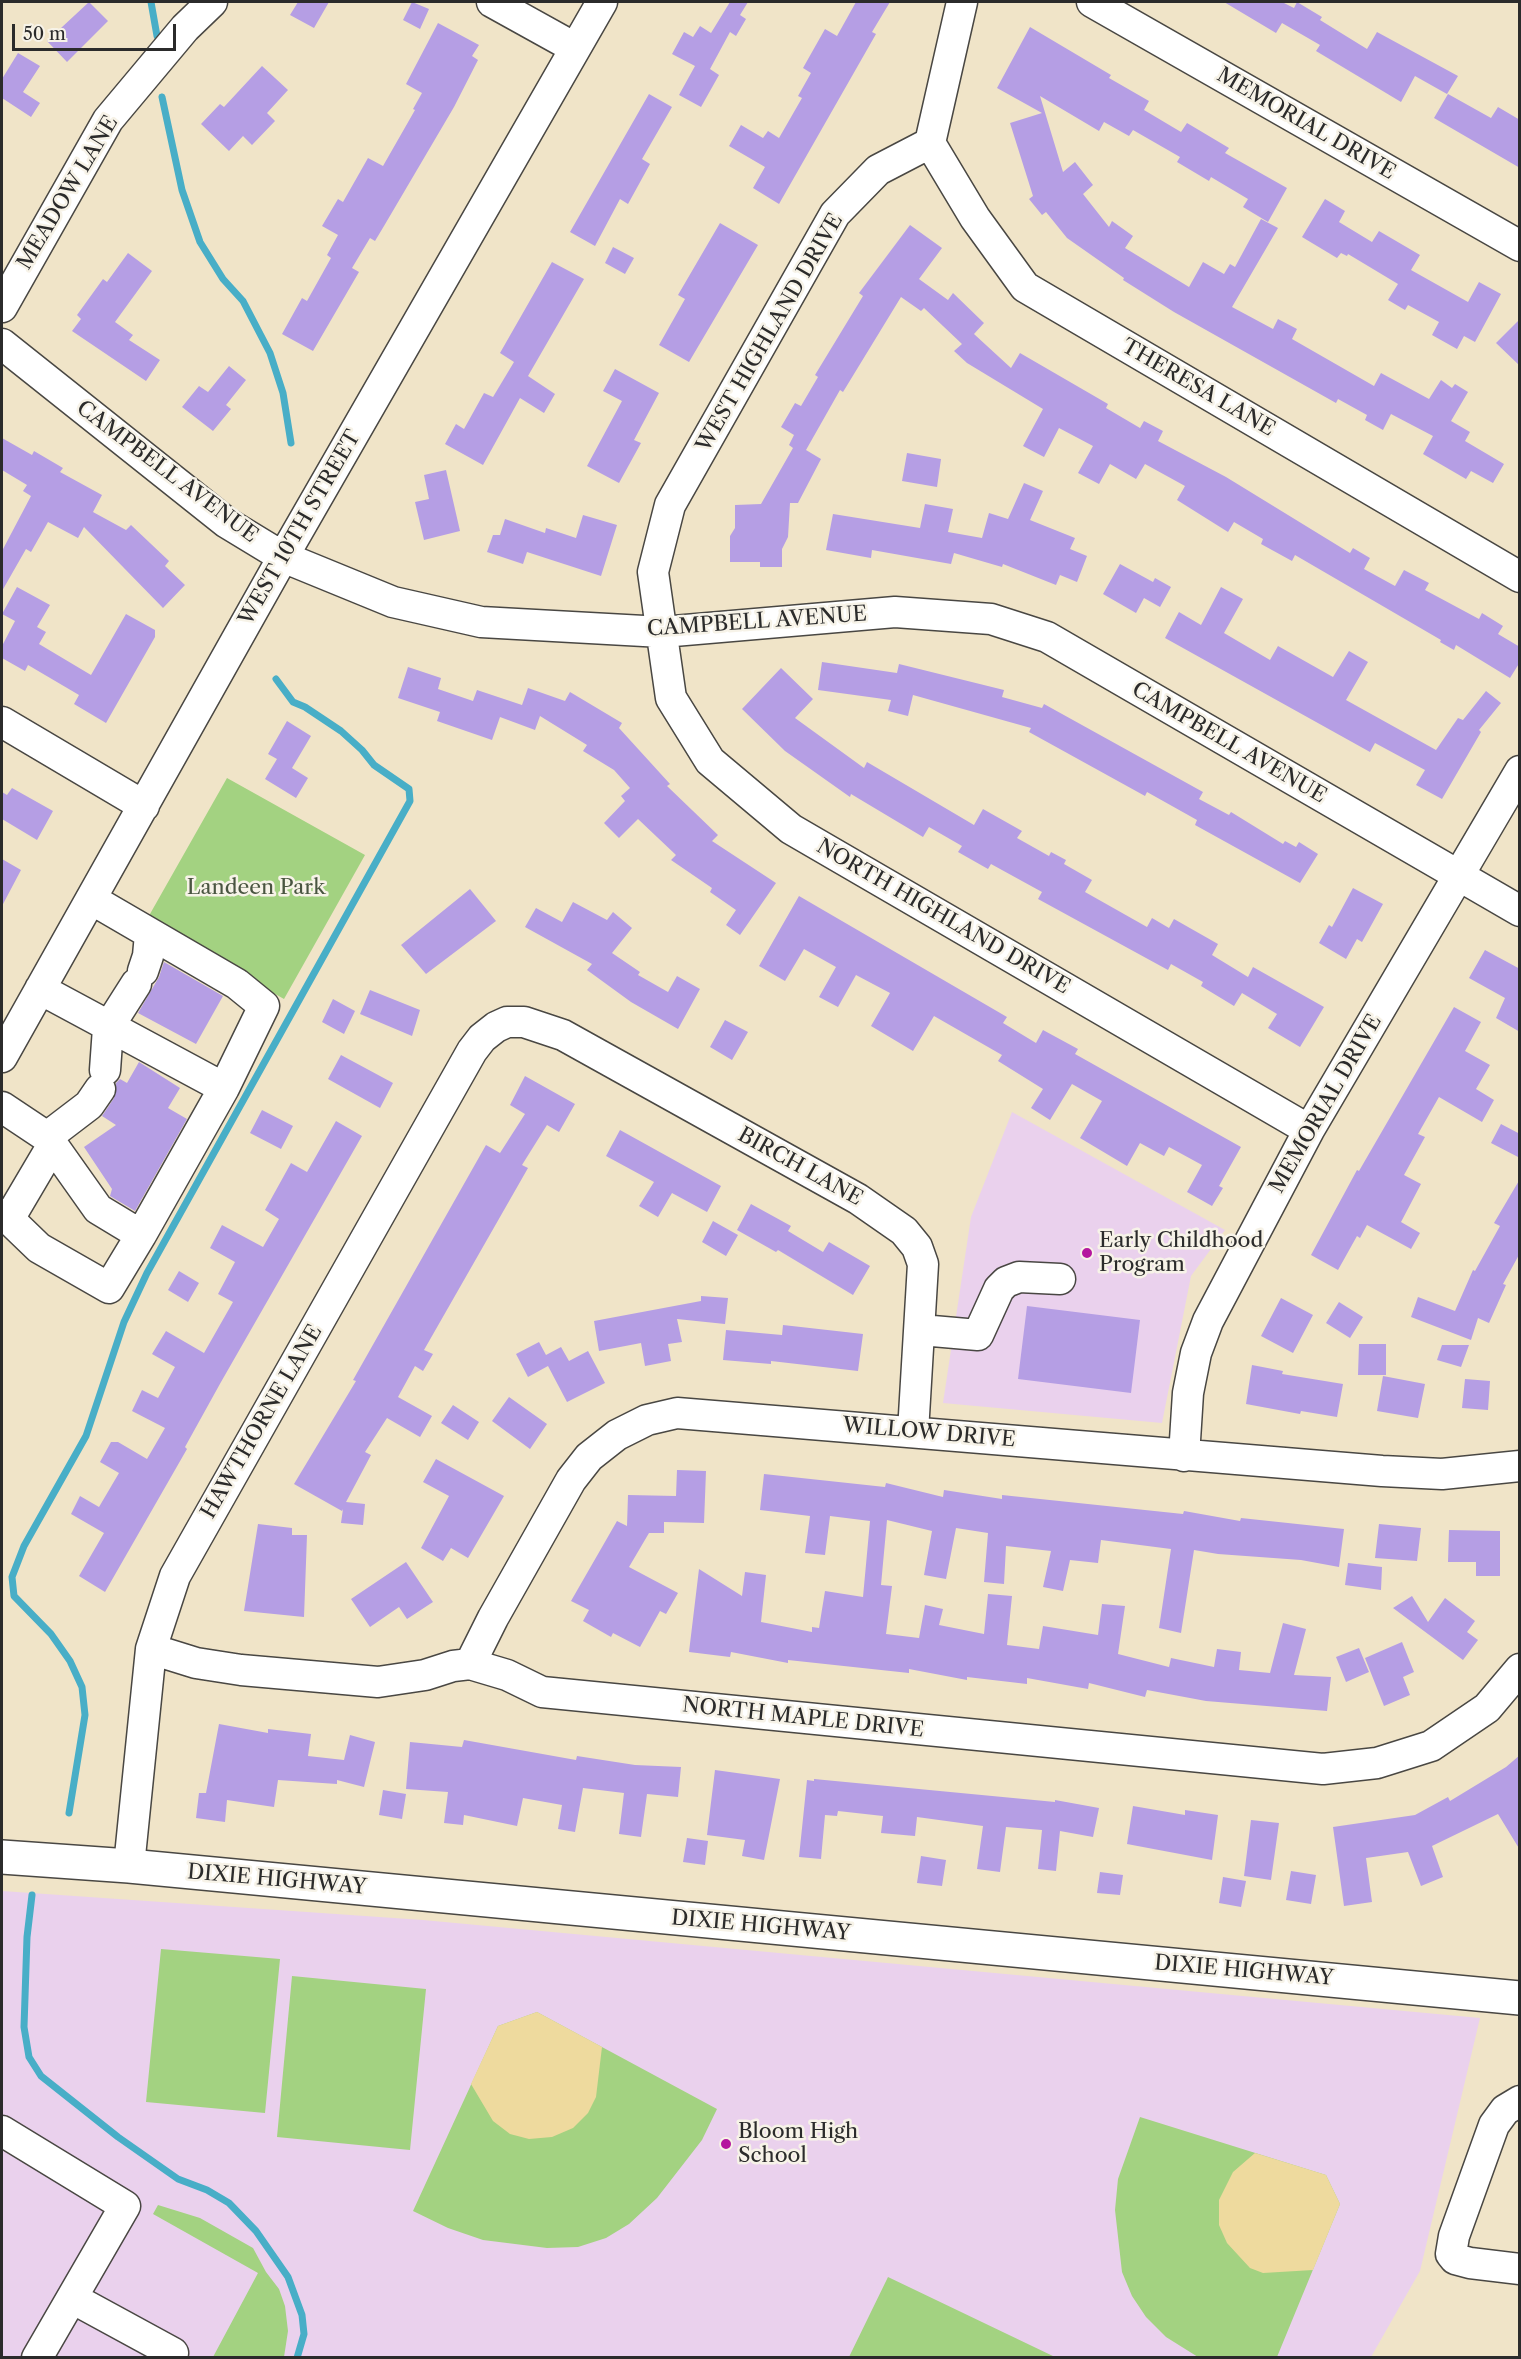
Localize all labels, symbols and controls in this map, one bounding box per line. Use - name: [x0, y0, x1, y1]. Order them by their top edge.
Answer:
- scale bar: [15, 12, 178, 50]
- text: 50 m: [23, 23, 66, 45]
- street label: MEMORIAL DRIVE: [1212, 63, 1400, 185]
- street label: MEADOW LANE: [12, 112, 124, 274]
- street label: WEST HIGHLAND DRIVE: [691, 209, 849, 457]
- street label: THERESA LANE: [1117, 334, 1279, 442]
- street label: CAMPBELL AVENUE: [71, 396, 263, 548]
- street label: WEST 10TH STREET: [234, 426, 366, 630]
- street label: CAMPBELL AVENUE: [646, 602, 868, 642]
- street label: CAMPBELL AVENUE: [1127, 677, 1331, 809]
- street label: NORTH HIGHLAND DRIVE: [812, 834, 1074, 1000]
- park label: Landeen Park: [187, 875, 325, 901]
- street label: MEMORIAL DRIVE: [1265, 1010, 1387, 1198]
- street label: BIRCH LANE: [733, 1122, 867, 1212]
- place label: Early Childhood Program: [1099, 1228, 1263, 1278]
- marker: Early Childhood Program: [1080, 1246, 1094, 1260]
- street label: HAWTHORNE LANE: [196, 1321, 328, 1523]
- street label: WILLOW DRIVE: [841, 1413, 1017, 1453]
- street label: NORTH MAPLE DRIVE: [681, 1693, 925, 1743]
- street label: DIXIE HIGHWAY: [186, 1860, 368, 1900]
- street label: DIXIE HIGHWAY: [670, 1906, 852, 1946]
- street label: DIXIE HIGHWAY: [1153, 1951, 1335, 1991]
- place label: Bloom High School: [738, 2119, 858, 2169]
- marker: Bloom High School: [719, 2137, 733, 2151]

